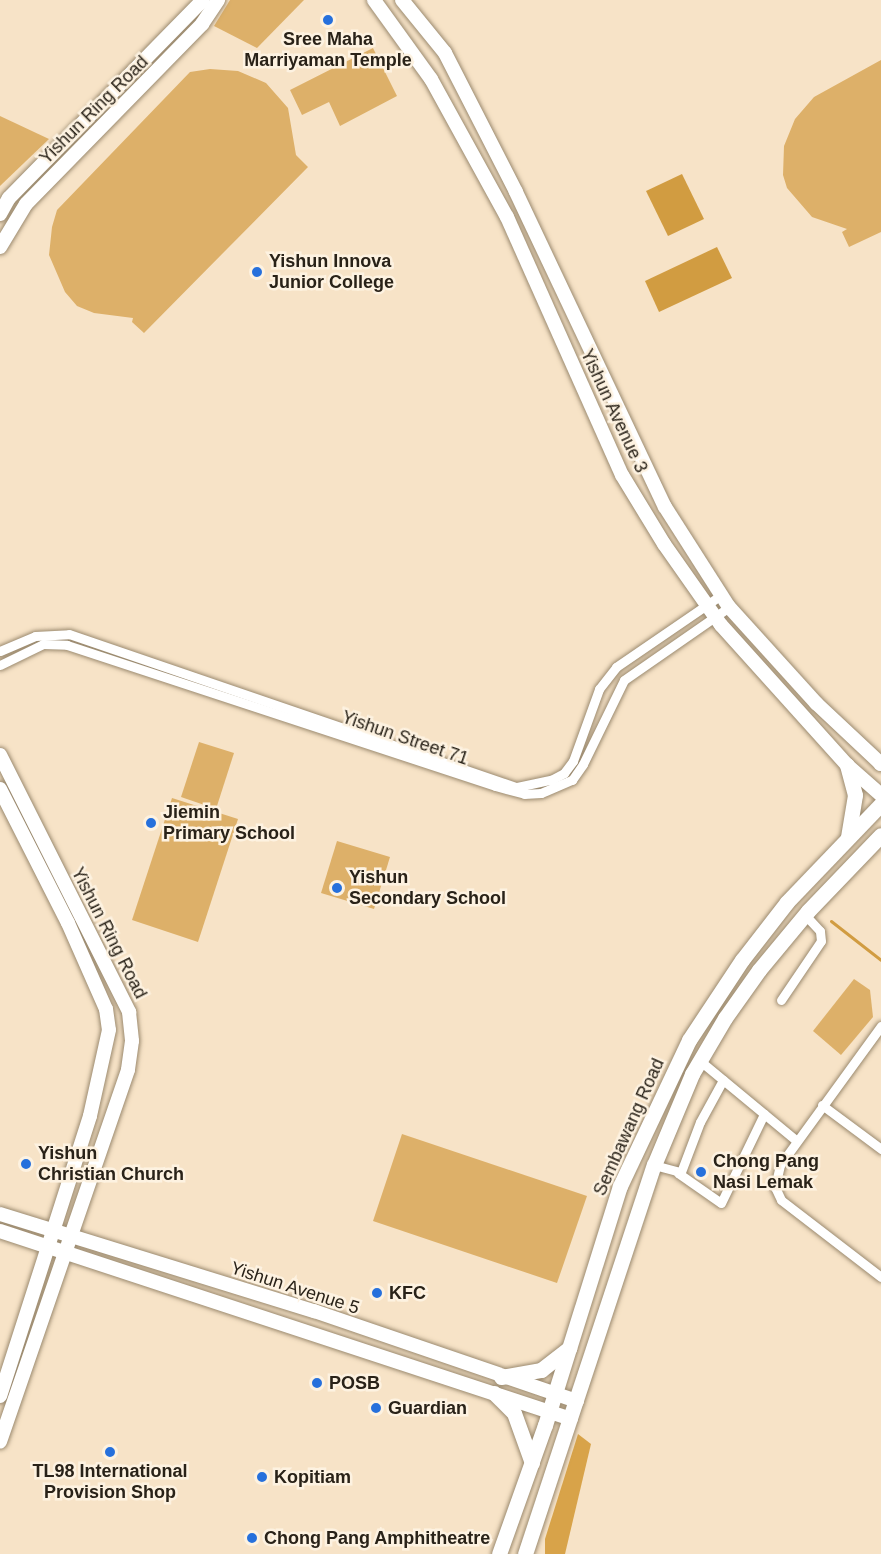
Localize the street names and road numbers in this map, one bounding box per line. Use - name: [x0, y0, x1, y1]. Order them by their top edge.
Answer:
- street label: Yishun Ring Road: [35, 51, 153, 169]
- street label: Yishun Avenue 3: [576, 345, 652, 477]
- street label: Yishun Street 71: [339, 706, 471, 770]
- street label: Yishun Ring Road: [67, 864, 151, 1002]
- street label: Sembawang Road: [589, 1055, 669, 1199]
- street label: Yishun Avenue 5: [227, 1257, 363, 1319]

